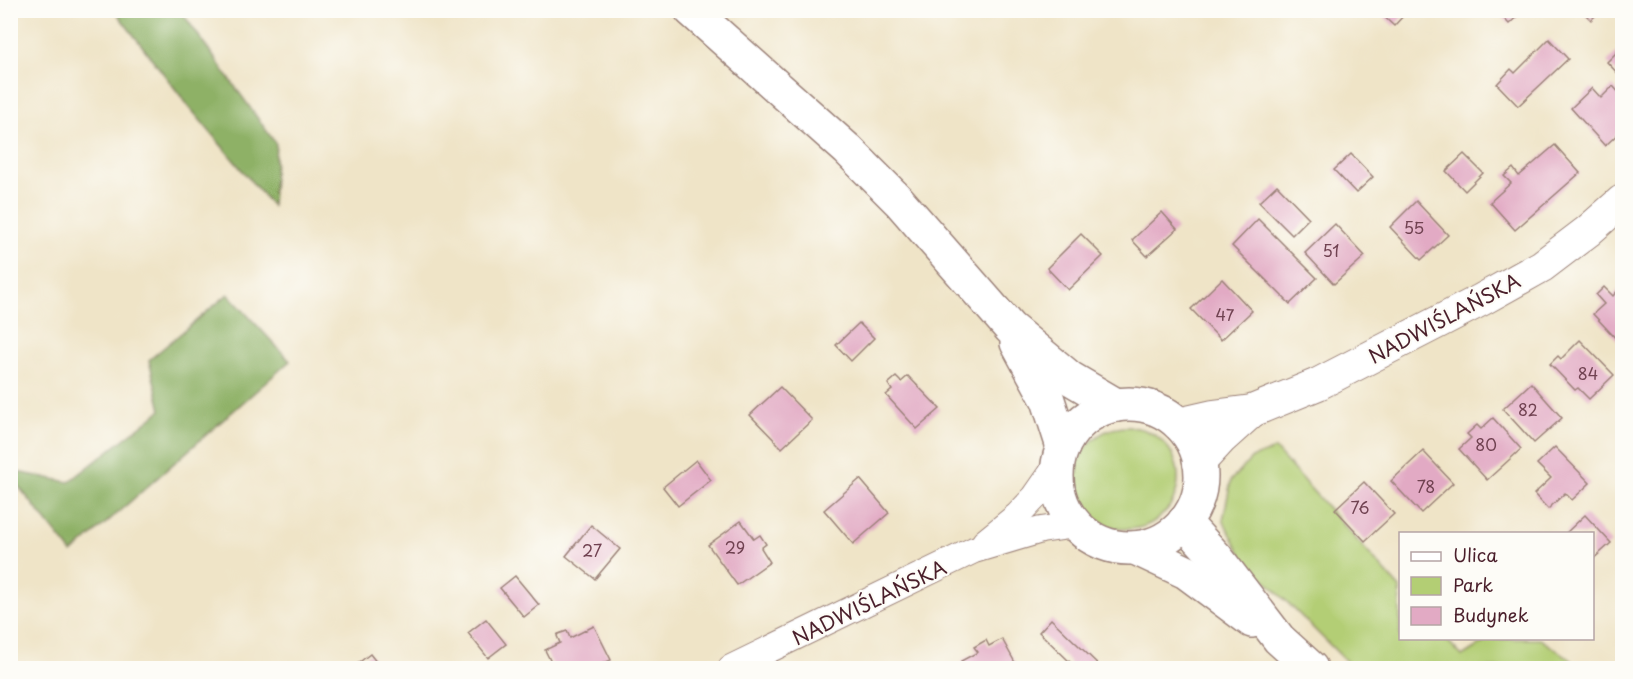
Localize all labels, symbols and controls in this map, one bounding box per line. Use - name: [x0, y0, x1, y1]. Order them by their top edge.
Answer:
- house number: 55: [1404, 215, 1424, 239]
- house number: 51: [1322, 238, 1340, 262]
- street label: NADWIŚLAŃSKA: [1363, 265, 1525, 371]
- house number: 47: [1216, 302, 1235, 326]
- house number: 84: [1578, 361, 1598, 385]
- house number: 82: [1518, 397, 1538, 421]
- house number: 80: [1475, 432, 1497, 456]
- house number: 78: [1417, 474, 1435, 498]
- house number: 76: [1350, 495, 1370, 519]
- legend: [1399, 532, 1594, 640]
- house number: 29: [725, 535, 745, 559]
- house number: 27: [582, 538, 602, 562]
- text: Ulica: [1453, 541, 1498, 568]
- street label: NADWIŚLAŃSKA: [787, 552, 951, 652]
- text: Park: [1453, 571, 1493, 598]
- text: Budynek: [1453, 601, 1529, 628]

